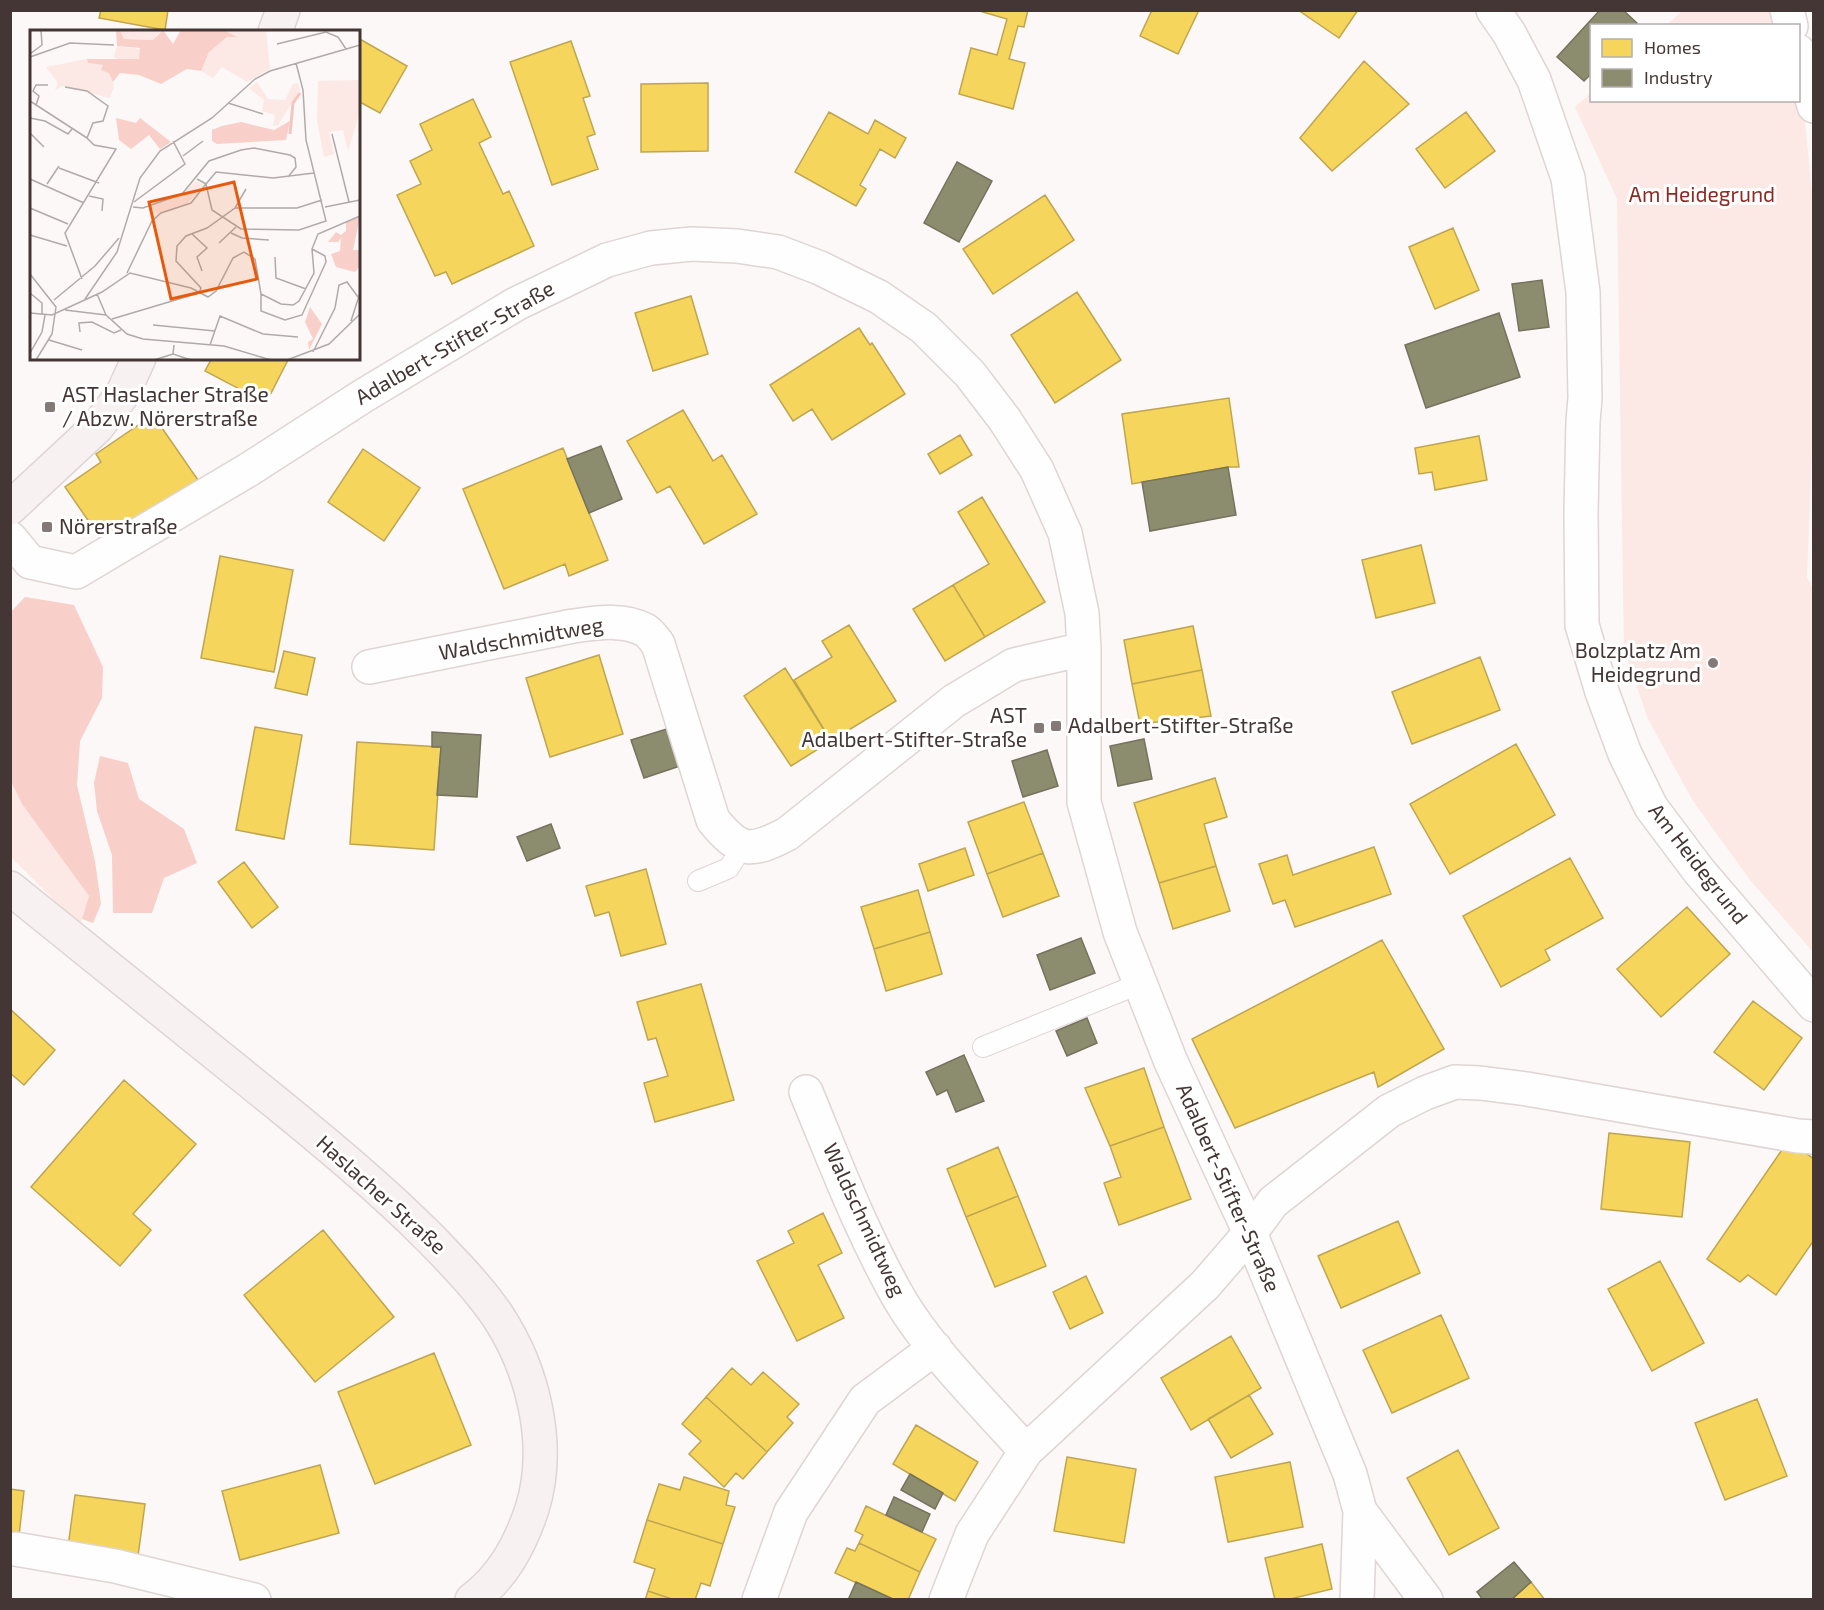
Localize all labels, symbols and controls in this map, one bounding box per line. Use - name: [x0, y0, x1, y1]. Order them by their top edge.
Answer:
- legend: [1590, 24, 1800, 102]
- inset map: [30, 30, 360, 360]
- text: Homes: [1644, 36, 1701, 58]
- text: Industry: [1644, 66, 1713, 88]
- park label: Am Heidegrund: [1629, 181, 1775, 206]
- street label: Adalbert-Stifter-Straße: [350, 275, 558, 409]
- place label: AST Haslacher Straße / Abzw. Nörerstraße: [62, 381, 269, 430]
- marker: AST Haslacher Straße / Abzw. Nörerstraße: [43, 400, 57, 414]
- place label: Nörerstraße: [59, 513, 178, 538]
- marker: Nörerstraße: [40, 520, 54, 534]
- street label: Waldschmidtweg: [437, 611, 605, 664]
- place label: Bolzplatz Am Heidegrund: [1575, 637, 1701, 686]
- marker: Bolzplatz Am Heidegrund: [1706, 656, 1720, 670]
- place label: AST Adalbert-Stifter-Straße: [802, 702, 1027, 751]
- place label: Adalbert-Stifter-Straße: [1068, 712, 1293, 737]
- marker: Adalbert-Stifter-Straße: [1049, 719, 1063, 733]
- marker: AST Adalbert-Stifter-Straße: [1032, 721, 1046, 735]
- street label: Am Heidegrund: [1644, 798, 1754, 928]
- street label: Adalbert-Stifter-Straße: [1172, 1079, 1287, 1295]
- street label: Haslacher Straße: [312, 1129, 452, 1259]
- street label: Waldschmidtweg: [819, 1139, 912, 1300]

